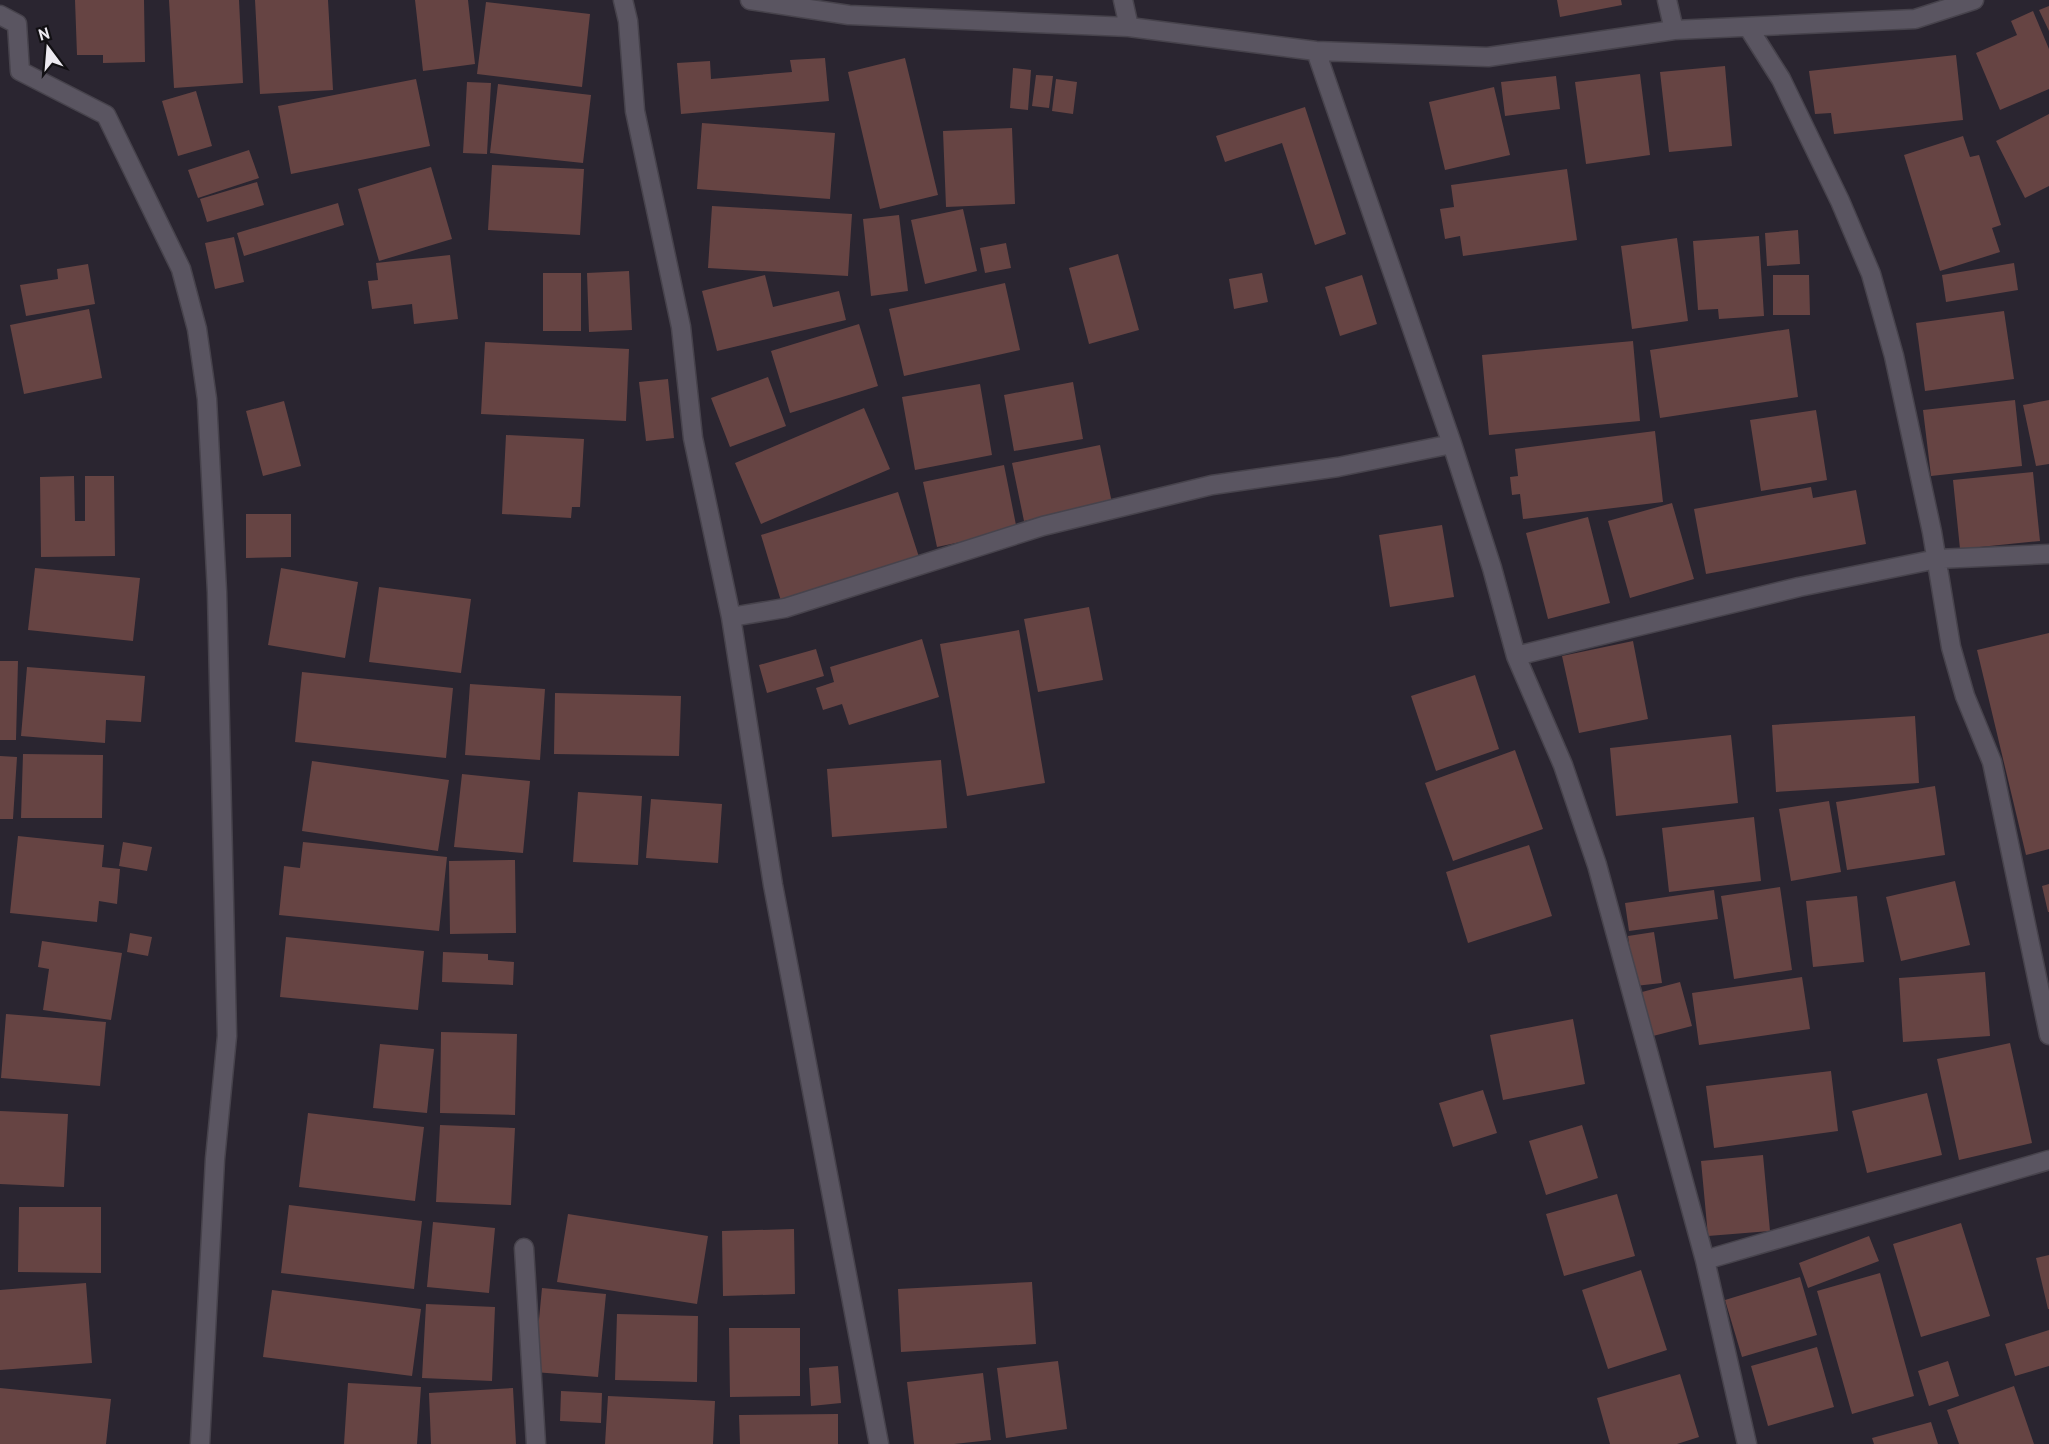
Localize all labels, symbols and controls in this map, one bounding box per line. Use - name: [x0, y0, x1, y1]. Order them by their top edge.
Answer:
- north arrow: [18, 18, 78, 78]
- text: N: [36, 23, 52, 45]

